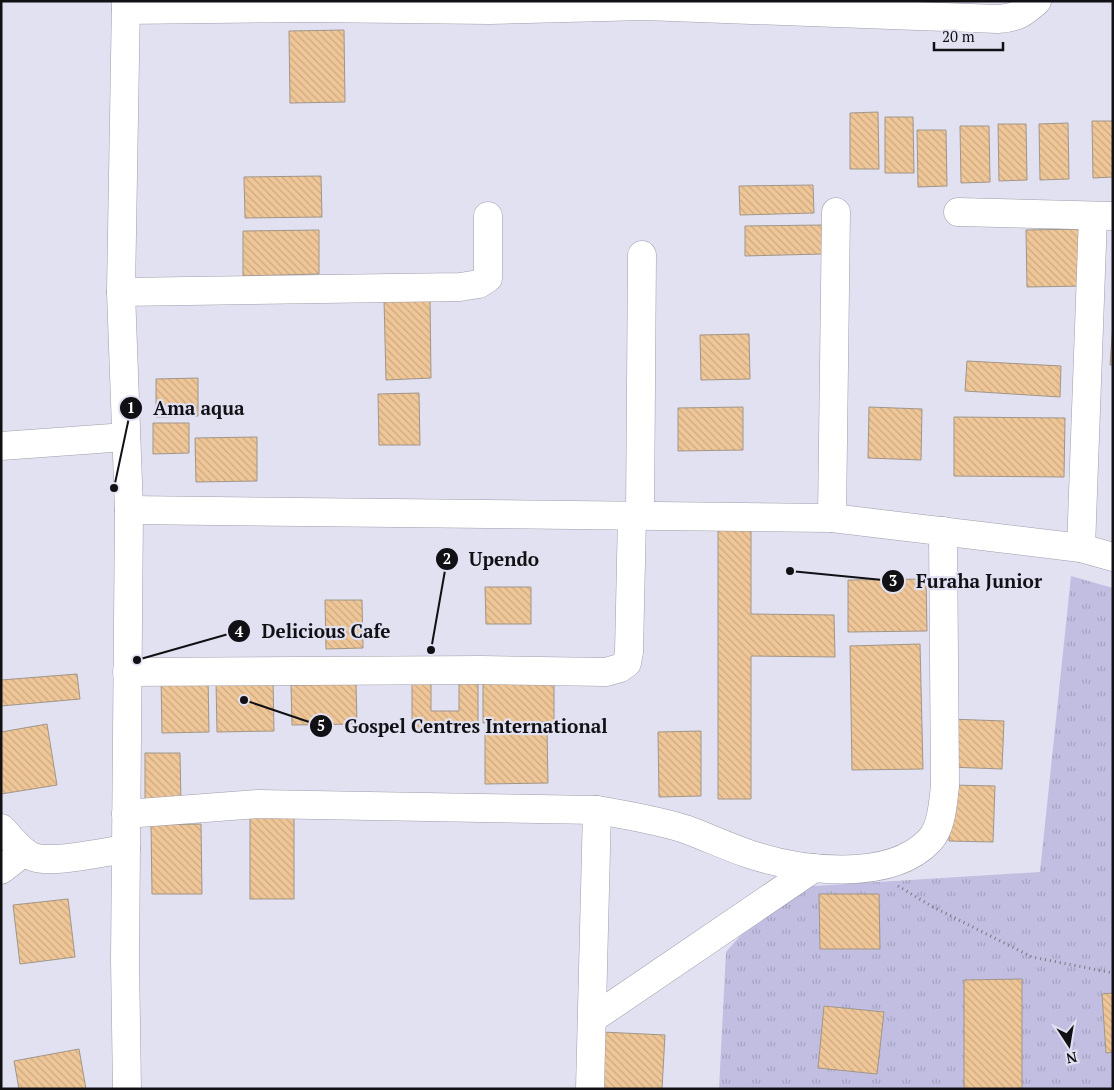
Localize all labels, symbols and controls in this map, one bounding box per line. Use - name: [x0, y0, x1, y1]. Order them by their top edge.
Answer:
- scale bar: [934, 20, 1003, 52]
- text: 20 m: [942, 26, 975, 46]
- callout: Ama aqua: [119, 391, 255, 425]
- text: Ama aqua: [153, 395, 245, 420]
- text: 1: [127, 397, 135, 417]
- callout: Upendo: [434, 542, 549, 576]
- text: Upendo: [469, 546, 539, 571]
- text: 2: [443, 548, 451, 568]
- callout: Furaha Junior: [881, 564, 1052, 598]
- text: Furaha Junior: [916, 568, 1043, 593]
- text: 3: [889, 570, 897, 590]
- callout: Delicious Cafe: [226, 614, 400, 648]
- text: Delicious Cafe: [261, 618, 391, 643]
- text: 4: [235, 621, 244, 641]
- callout: Gospel Centres International: [309, 709, 617, 743]
- text: Gospel Centres International: [344, 713, 608, 738]
- text: 5: [317, 715, 325, 735]
- north arrow: [1044, 1020, 1094, 1070]
- text: N: [1064, 1048, 1079, 1069]

